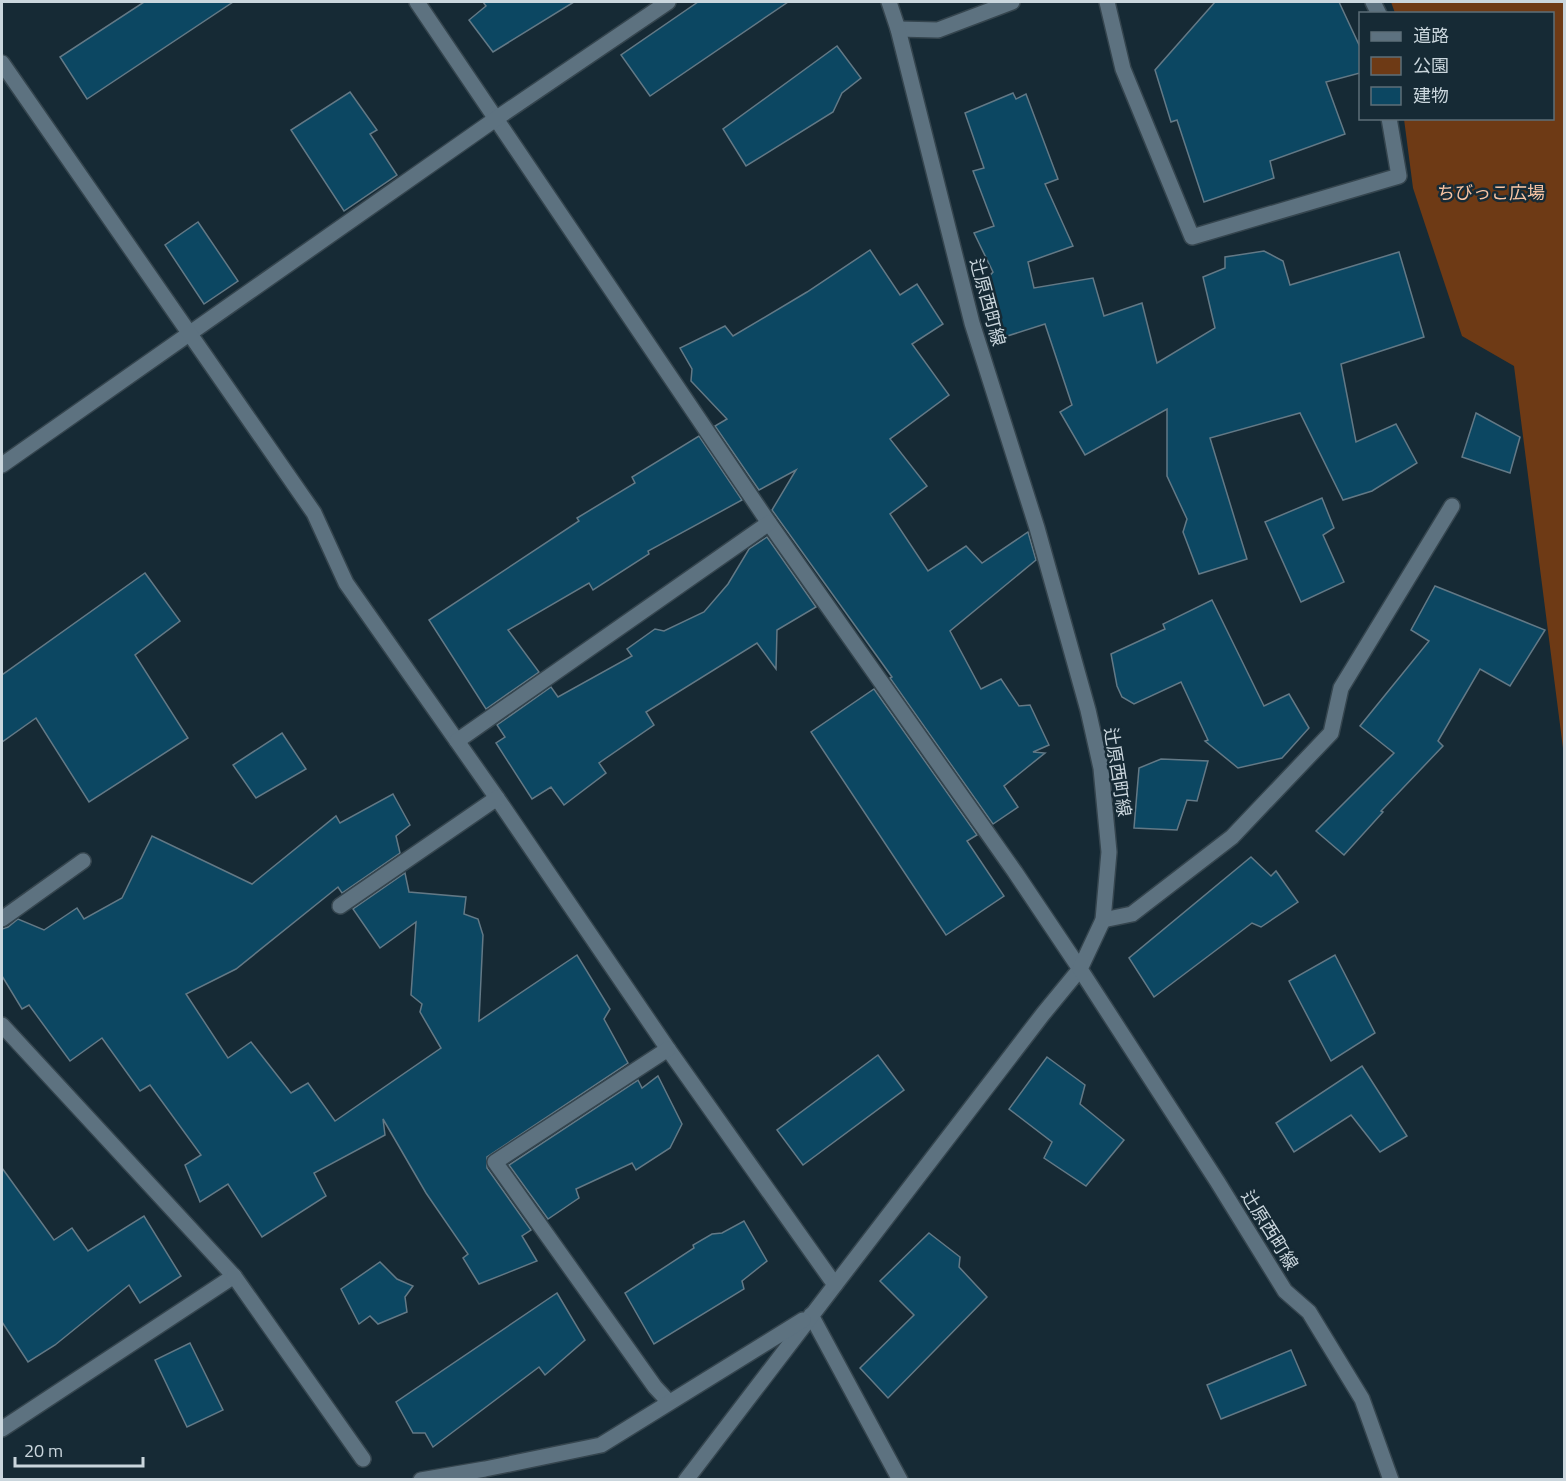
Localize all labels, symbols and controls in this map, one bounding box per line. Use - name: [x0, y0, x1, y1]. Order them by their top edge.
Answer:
- legend: [1359, 12, 1554, 120]
- text: 道路: [1413, 22, 1449, 49]
- text: 公園: [1413, 52, 1449, 79]
- text: 建物: [1413, 82, 1449, 109]
- park label: ちびっこ広場: [1437, 179, 1545, 206]
- street label: 辻原西町線: [963, 255, 1013, 349]
- street label: 辻原西町線: [1098, 725, 1138, 819]
- street label: 辻原西町線: [1235, 1185, 1305, 1275]
- scale bar: [15, 1430, 142, 1468]
- text: 20 m: [24, 1437, 63, 1464]

